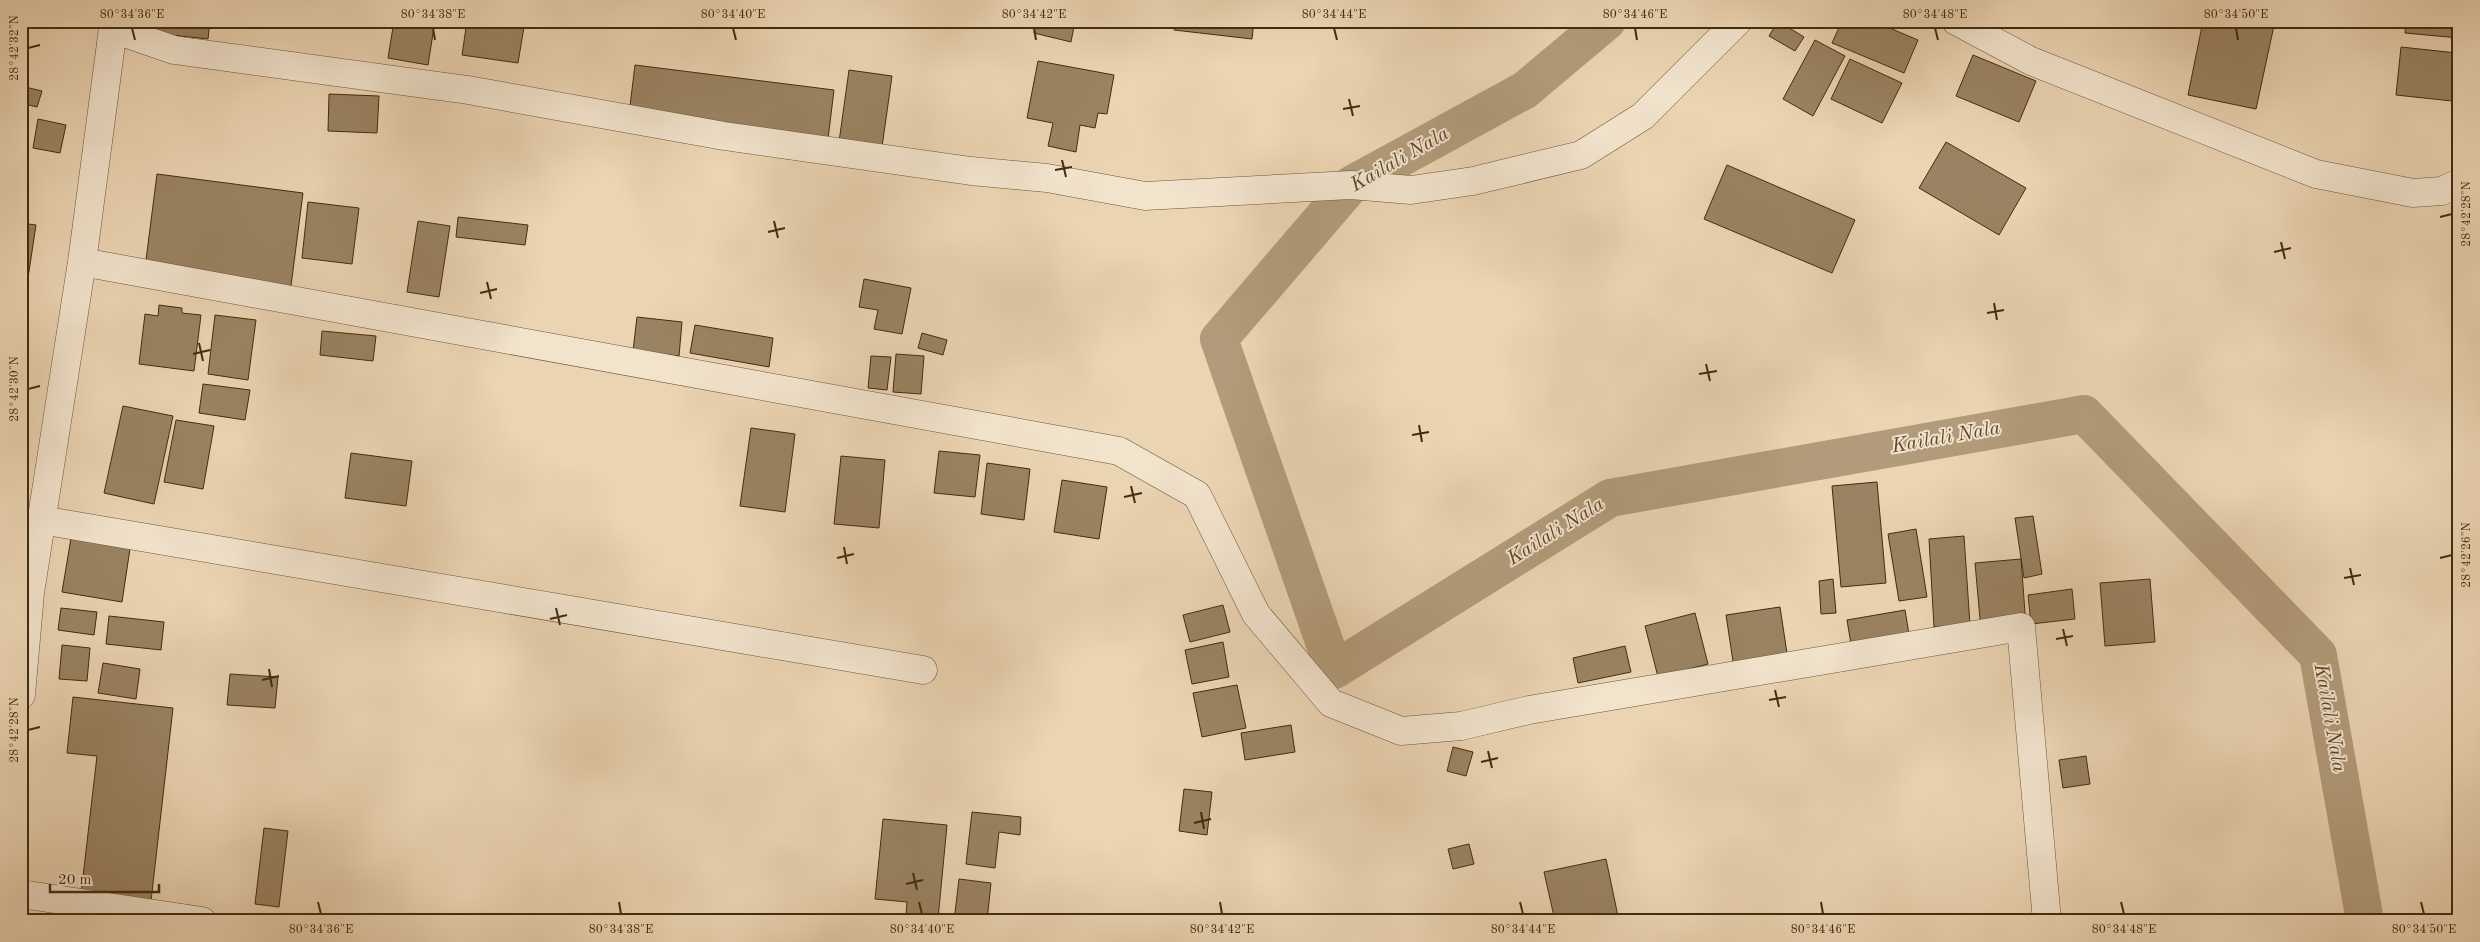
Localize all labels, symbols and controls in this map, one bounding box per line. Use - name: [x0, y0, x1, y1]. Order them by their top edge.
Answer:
- text: 80°34'50"E: [2204, 8, 2268, 21]
- text: 80°34'36"E: [100, 9, 164, 21]
- text: 80°34'38"E: [401, 9, 465, 21]
- text: 80°34'40"E: [701, 9, 765, 21]
- text: 80°34'42"E: [1002, 9, 1066, 21]
- text: 80°34'44"E: [1302, 9, 1366, 21]
- text: 80°34'46"E: [1603, 9, 1667, 21]
- text: 80°34'48"E: [1903, 9, 1967, 21]
- text: 28°42'32"N: [9, 15, 21, 81]
- water label: Kailali Nala: [1346, 124, 1453, 197]
- text: 28°42'28"N: [2461, 181, 2473, 247]
- text: 28°42'30"N: [9, 356, 21, 422]
- water label: Kailali Nala: [1889, 419, 2002, 458]
- water label: Kailali Nala: [1503, 494, 1608, 570]
- text: 28°42'26"N: [2461, 522, 2473, 588]
- water label: Kailali Nala: [2309, 661, 2348, 774]
- text: 28°42'28"N: [9, 697, 21, 763]
- scale bar: [50, 862, 159, 894]
- text: 20 m: [58, 873, 92, 888]
- text: 80°34'50"E: [2392, 923, 2456, 936]
- text: 80°34'36"E: [289, 924, 353, 936]
- text: 80°34'38"E: [589, 924, 653, 936]
- text: 80°34'40"E: [890, 924, 954, 936]
- text: 80°34'42"E: [1190, 924, 1254, 936]
- text: 80°34'44"E: [1491, 924, 1555, 936]
- text: 80°34'46"E: [1791, 924, 1855, 936]
- text: 80°34'48"E: [2092, 924, 2156, 936]

